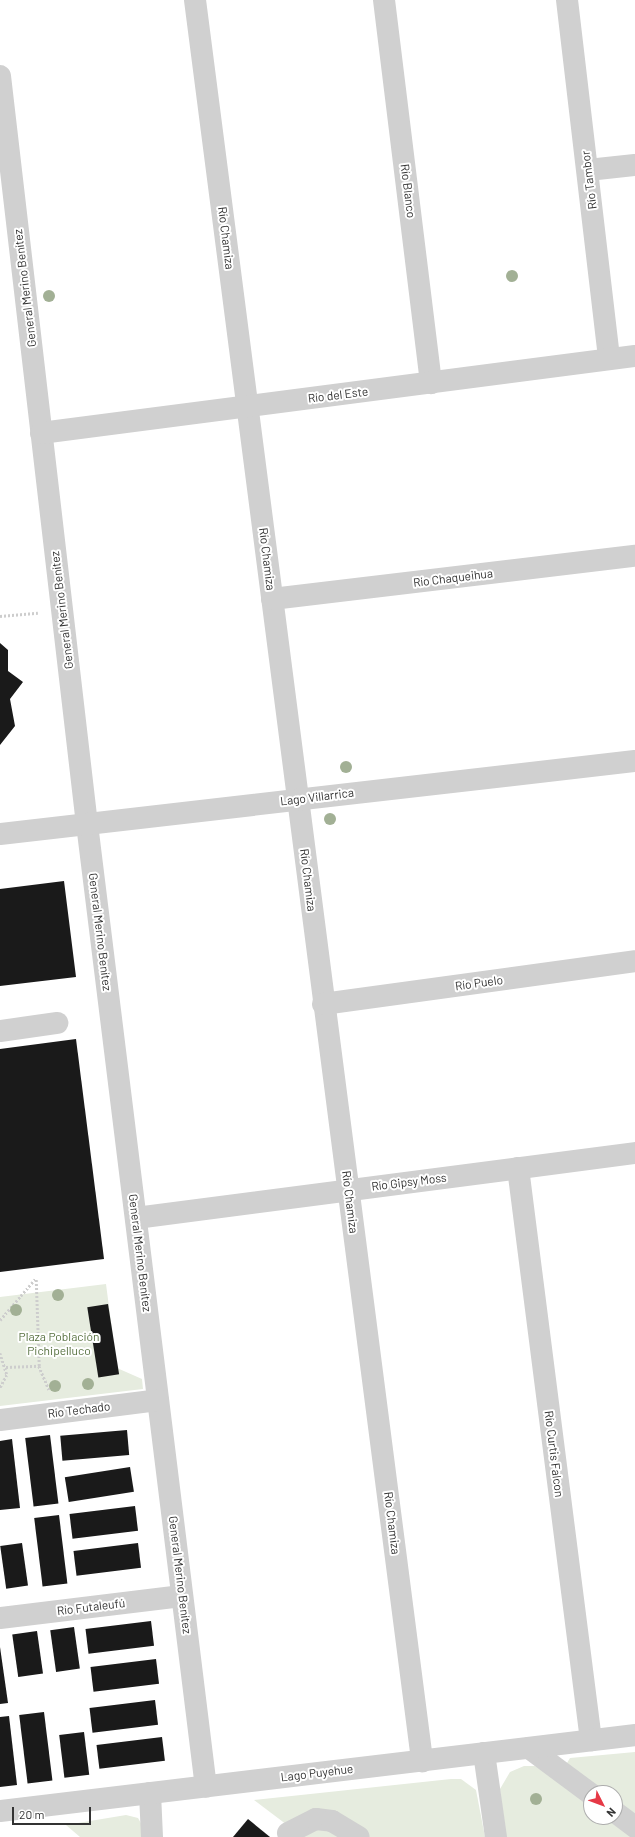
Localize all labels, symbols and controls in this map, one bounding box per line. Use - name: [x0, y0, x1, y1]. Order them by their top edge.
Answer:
- street label: Río Tambor: [578, 150, 600, 210]
- street label: Río Blanco: [398, 163, 418, 219]
- street label: Río Chamiza: [215, 206, 237, 270]
- street label: General Merino Benítez: [11, 228, 39, 348]
- street label: Río del Este: [307, 384, 369, 406]
- street label: Río Chamiza: [256, 527, 278, 591]
- street label: General Merino Benítez: [48, 550, 76, 670]
- street label: Río Chaqueihua: [412, 566, 494, 590]
- street label: Lago Villarrica: [279, 785, 355, 809]
- street label: Río Chamiza: [297, 848, 319, 912]
- street label: General Merino Benítez: [86, 872, 114, 992]
- street label: Río Puelo: [454, 973, 504, 993]
- street label: Río Chamiza: [339, 1170, 361, 1234]
- street label: Río Gipsy Moss: [371, 1170, 447, 1194]
- street label: General Merino Benítez: [126, 1193, 154, 1313]
- park label: Plaza Población Pichipelluco: [19, 1330, 99, 1358]
- street label: Río Techado: [47, 1399, 111, 1421]
- street label: Río Curtis Falcon: [542, 1410, 566, 1498]
- street label: Río Chamiza: [381, 1491, 403, 1555]
- street label: General Merino Benítez: [166, 1515, 194, 1635]
- street label: Río Futaleufú: [56, 1596, 126, 1618]
- street label: Lago Puyehue: [280, 1761, 354, 1785]
- north arrow: [583, 1785, 623, 1825]
- scale bar: [14, 1799, 93, 1825]
- text: N: [604, 1806, 619, 1820]
- text: 20 m: [19, 1807, 45, 1821]

